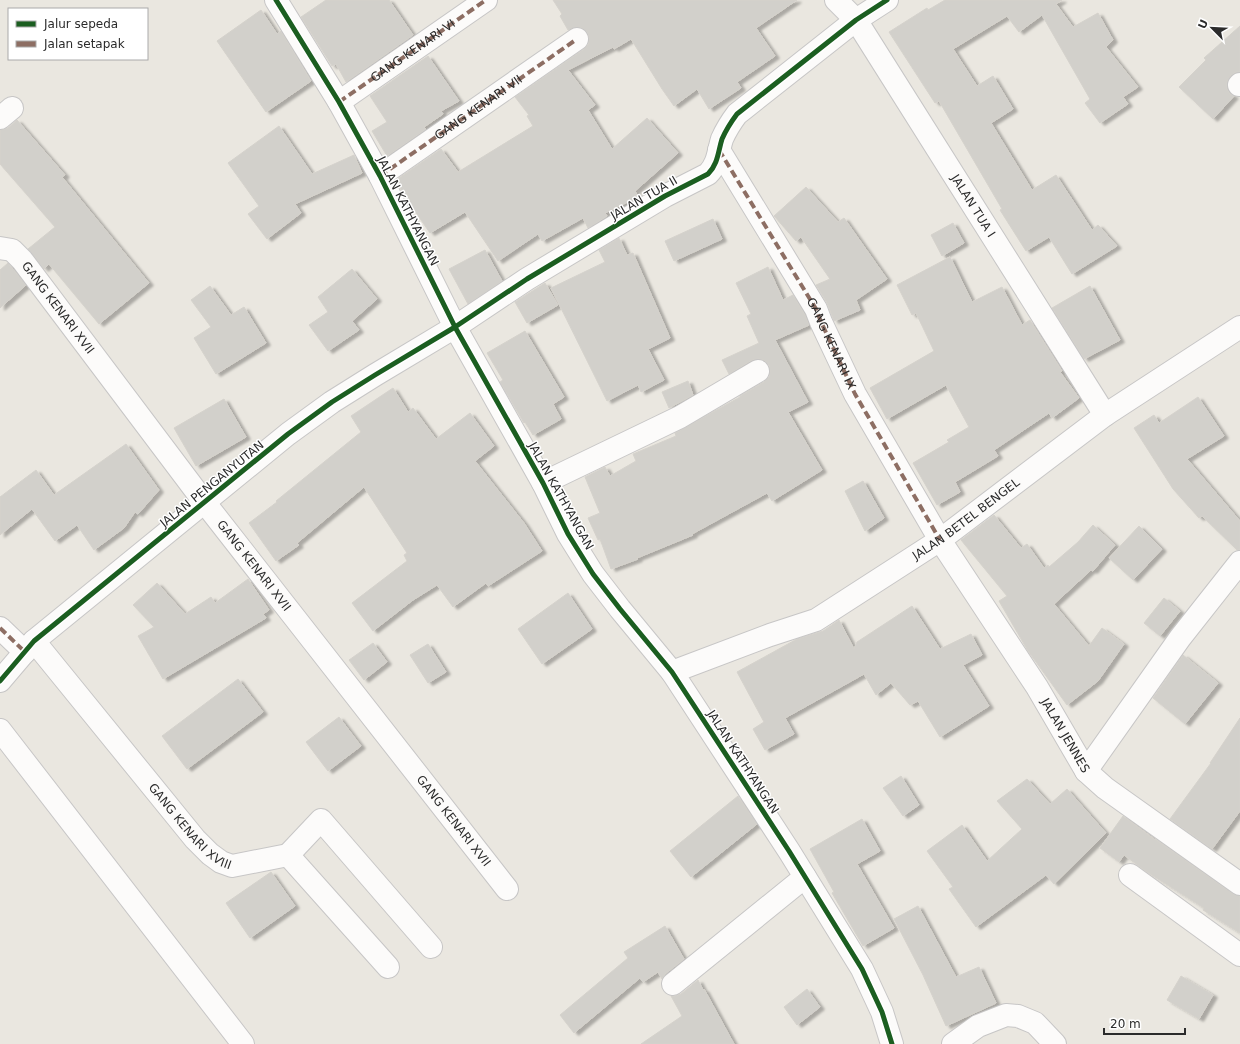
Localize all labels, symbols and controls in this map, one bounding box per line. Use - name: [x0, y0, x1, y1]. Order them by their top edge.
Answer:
- legend: [8, 8, 148, 60]
- north arrow: [1192, 8, 1232, 48]
- street label: GANG KENARI VI: [368, 16, 458, 85]
- text: Jalur sepeda: [43, 17, 118, 31]
- text: U: [1196, 17, 1211, 31]
- text: Jalan setapak: [43, 37, 125, 51]
- street label: GANG KENARI VII: [432, 72, 525, 143]
- street label: JALAN KATHYANGAN: [374, 153, 442, 268]
- street label: JALAN TUA I: [948, 171, 998, 240]
- street label: JALAN TUA II: [607, 173, 680, 223]
- street label: GANG KENARI XVII: [19, 259, 97, 356]
- street label: GANG KENARI IX: [804, 295, 859, 392]
- street label: JALAN PENGANYUTAN: [157, 438, 267, 531]
- street label: JALAN KATHYANGAN: [525, 439, 596, 552]
- street label: JALAN BETEL BENGEL: [909, 475, 1023, 563]
- street label: GANG KENARI XVII: [214, 517, 294, 614]
- street label: JALAN JENNES: [1038, 695, 1092, 775]
- street label: JALAN KATHYANGAN: [704, 707, 782, 816]
- street label: GANG KENARI XVII: [414, 773, 494, 869]
- street label: GANG KENARI XVIII: [146, 780, 233, 872]
- scale bar: [1104, 1010, 1185, 1036]
- text: 20 m: [1110, 1017, 1141, 1031]

